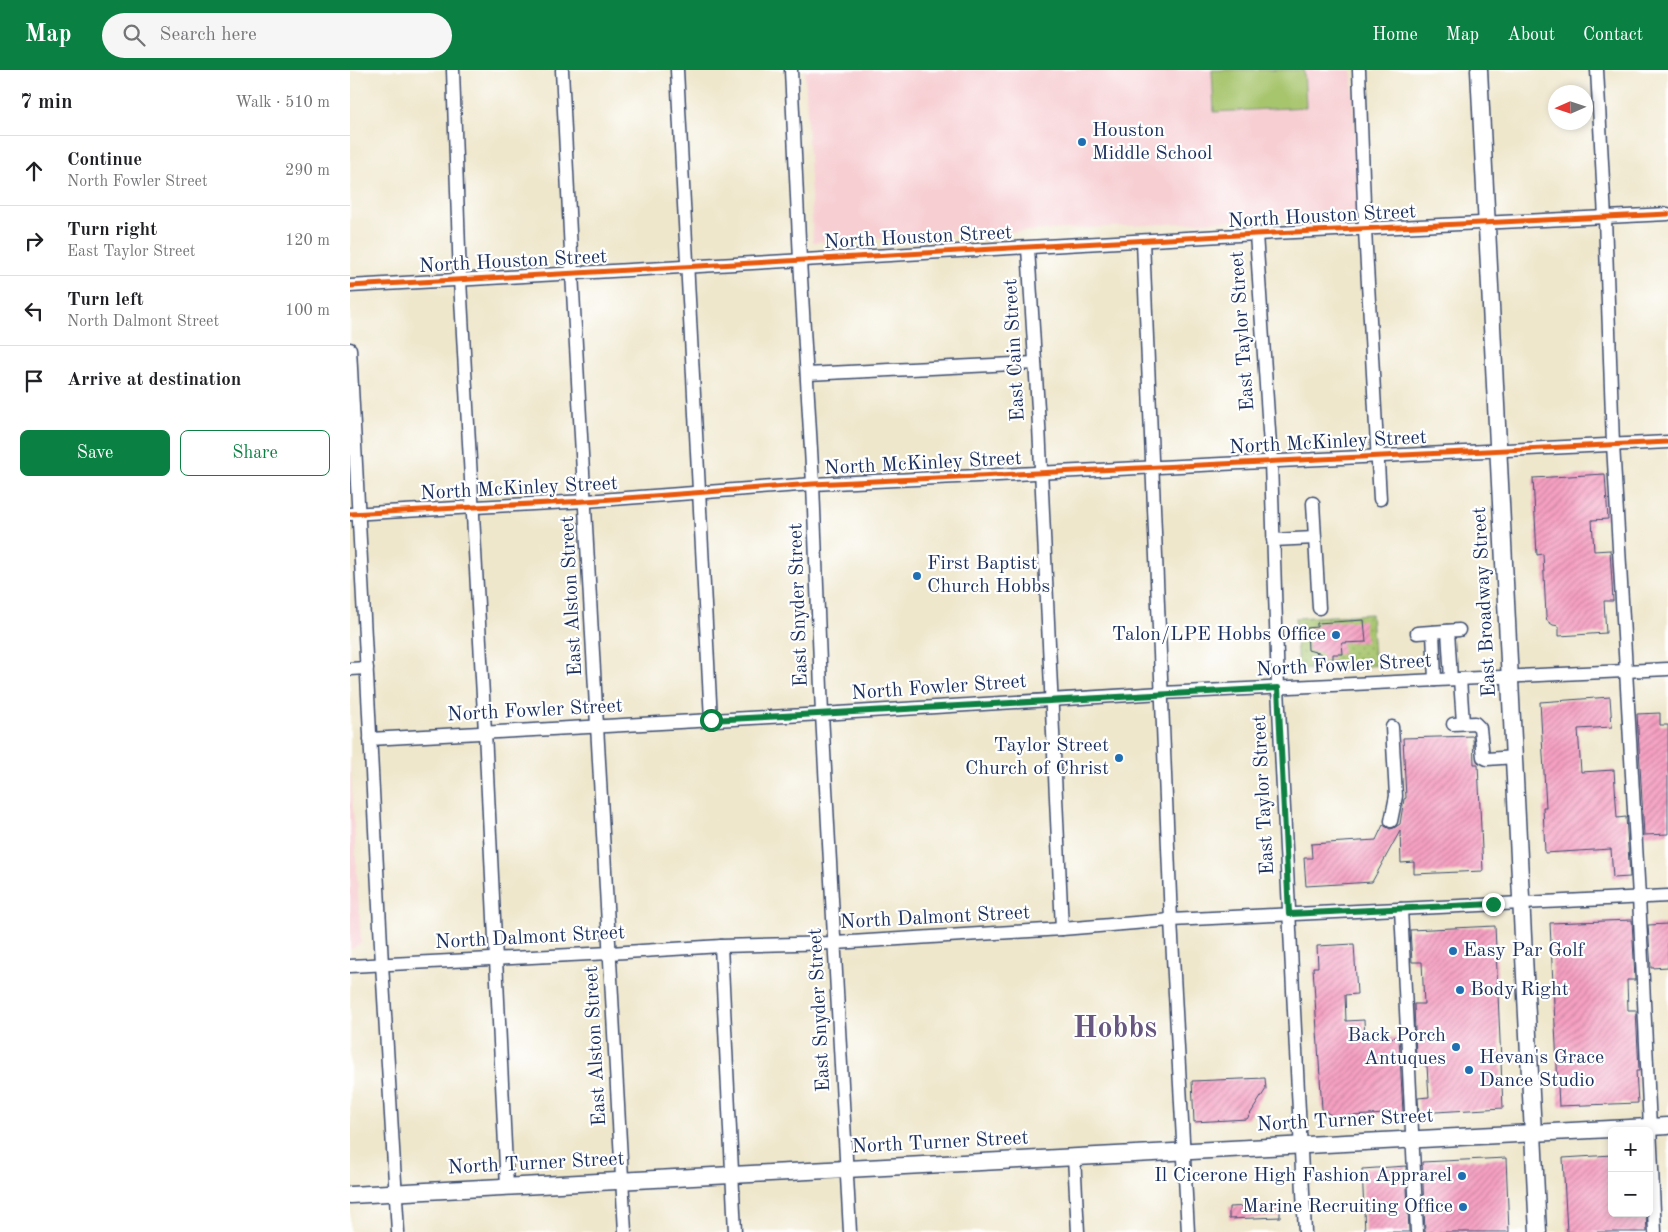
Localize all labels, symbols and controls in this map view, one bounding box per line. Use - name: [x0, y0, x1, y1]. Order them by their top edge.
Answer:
- search box: [102, 13, 452, 58]
- icon: search: [120, 21, 148, 49]
- text: Map: [25, 23, 72, 47]
- text: Search here: [160, 26, 257, 45]
- text: Home: [1372, 26, 1418, 44]
- text: Map: [1446, 26, 1479, 44]
- text: About: [1507, 26, 1555, 44]
- text: Contact: [1583, 26, 1643, 44]
- north arrow: [1548, 85, 1593, 130]
- text: 7 min: [20, 92, 73, 113]
- text: Walk · 510 m: [235, 95, 330, 111]
- place label: Houston Middle School: [1092, 121, 1212, 164]
- marker: Houston Middle School: [1076, 136, 1088, 148]
- text: Continue: [67, 151, 142, 170]
- icon: ahead: [20, 157, 48, 185]
- text: 290 m: [285, 163, 330, 179]
- text: North Fowler Street: [67, 174, 207, 190]
- street label: North Houston Street: [1227, 202, 1417, 232]
- text: Turn right: [67, 221, 157, 240]
- street label: North Houston Street: [823, 223, 1013, 253]
- icon: right: [20, 227, 48, 255]
- text: 120 m: [285, 233, 330, 249]
- text: East Taylor Street: [67, 244, 195, 260]
- street label: North Houston Street: [418, 247, 608, 277]
- street label: East Taylor Street: [1227, 250, 1259, 412]
- street label: East Cain Street: [1001, 278, 1029, 422]
- text: Turn left: [67, 291, 144, 310]
- icon: left: [20, 297, 48, 325]
- text: 100 m: [285, 303, 330, 319]
- text: North Dalmont Street: [67, 314, 219, 330]
- icon: arrive: [20, 367, 48, 395]
- text: Arrive at destination: [67, 371, 241, 390]
- street label: North McKinley Street: [1229, 428, 1427, 458]
- button: Save: [20, 430, 170, 476]
- button: Share: [180, 430, 330, 476]
- street label: North McKinley Street: [824, 449, 1022, 479]
- street label: North McKinley Street: [420, 474, 618, 504]
- street label: East Broadway Street: [1470, 506, 1500, 698]
- street label: East Alston Street: [558, 515, 586, 677]
- street label: East Snyder Street: [786, 523, 812, 687]
- place label: First Baptist Church Hobbs: [927, 554, 1050, 597]
- marker: First Baptist Church Hobbs: [911, 570, 923, 582]
- place label: Talon/LPE Hobbs Office: [1112, 625, 1326, 645]
- marker: Talon/LPE Hobbs Office: [1330, 629, 1342, 641]
- street label: North Fowler Street: [1256, 651, 1432, 681]
- street label: North Fowler Street: [851, 672, 1027, 704]
- street label: North Fowler Street: [447, 696, 623, 726]
- route start: [700, 709, 723, 732]
- street label: East Taylor Street: [1250, 714, 1278, 876]
- place label: Taylor Street Church of Christ: [965, 736, 1109, 779]
- marker: Taylor Street Church of Christ: [1113, 752, 1125, 764]
- route end: [1482, 893, 1505, 916]
- street label: North Dalmont Street: [840, 903, 1030, 933]
- street label: North Dalmont Street: [435, 923, 625, 953]
- street label: East Snyder Street: [806, 927, 834, 1093]
- place label: Easy Par Golf: [1463, 941, 1586, 961]
- marker: Easy Par Golf: [1447, 945, 1459, 957]
- street label: East Alston Street: [582, 965, 610, 1127]
- place label: Body Right: [1470, 980, 1569, 1000]
- marker: Body Right: [1454, 984, 1466, 996]
- district label: Hobbs: [1073, 1014, 1157, 1044]
- place label: Back Porch Antuques: [1347, 1026, 1446, 1069]
- marker: Back Porch Antuques: [1450, 1041, 1462, 1053]
- place label: Hevan's Grace Dance Studio: [1479, 1048, 1604, 1091]
- marker: Hevan's Grace Dance Studio: [1463, 1064, 1475, 1076]
- street label: North Turner Street: [1256, 1106, 1434, 1136]
- map controls: [1608, 1127, 1653, 1217]
- button: +: [1608, 1127, 1653, 1172]
- street label: North Turner Street: [851, 1128, 1029, 1158]
- street label: North Turner Street: [447, 1149, 625, 1179]
- place label: Il Cicerone High Fashion Apprarel: [1154, 1166, 1452, 1186]
- marker: Il Cicerone High Fashion Apprarel: [1456, 1170, 1468, 1182]
- button: −: [1608, 1172, 1653, 1217]
- place label: Marine Recruiting Office: [1242, 1197, 1453, 1217]
- marker: Marine Recruiting Office: [1457, 1201, 1469, 1213]

